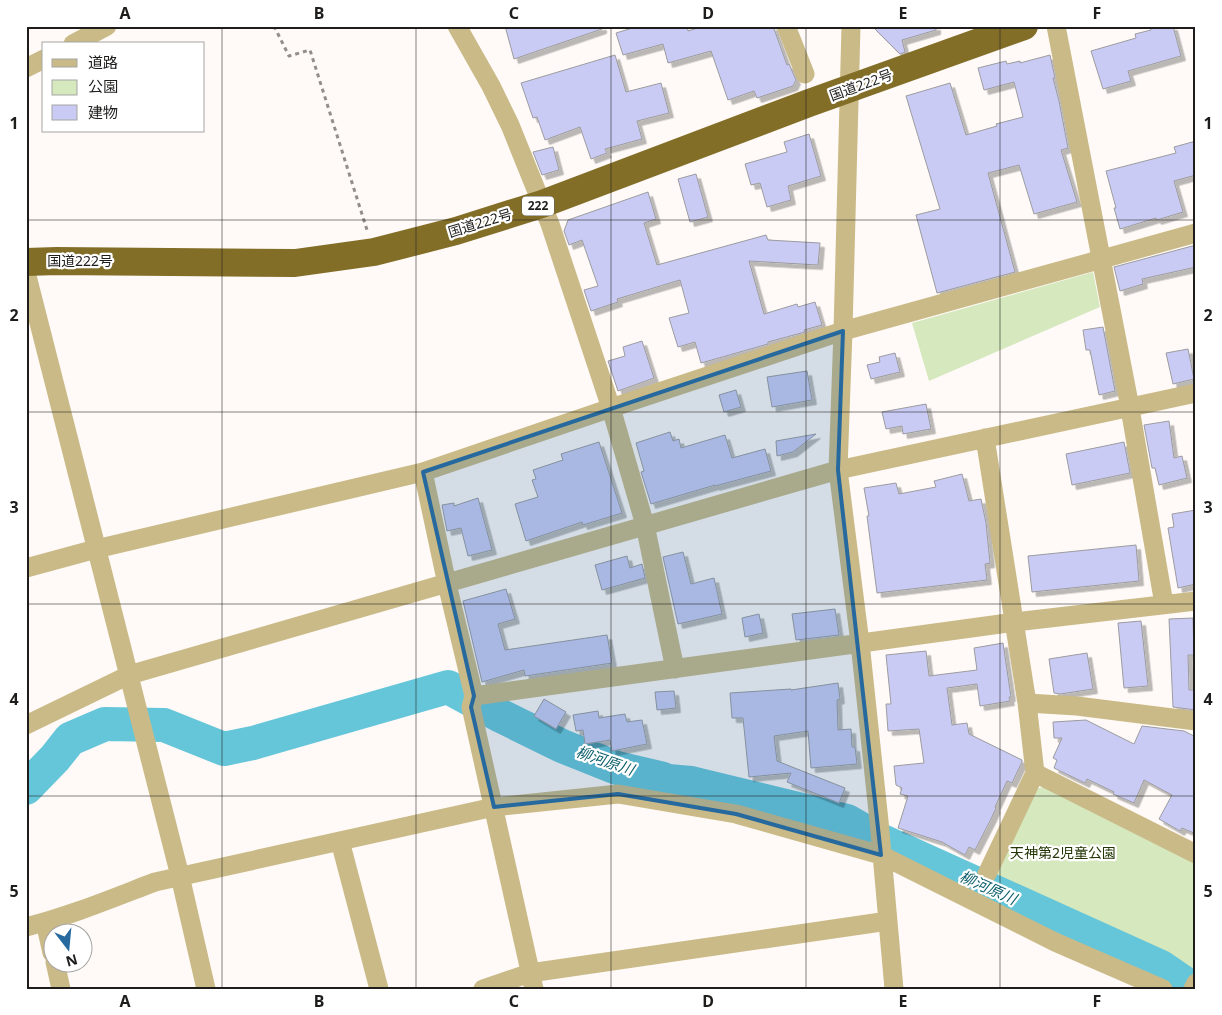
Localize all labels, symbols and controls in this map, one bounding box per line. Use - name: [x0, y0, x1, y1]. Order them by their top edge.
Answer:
- text: A: [119, 2, 131, 24]
- text: B: [314, 2, 324, 24]
- text: C: [509, 2, 519, 24]
- text: D: [702, 2, 714, 24]
- text: E: [899, 2, 908, 24]
- text: F: [1093, 2, 1101, 24]
- legend: [42, 42, 205, 132]
- text: 道路: [88, 52, 118, 72]
- street label: 国道222号: [827, 64, 895, 105]
- text: 公園: [88, 76, 118, 96]
- text: 建物: [88, 102, 118, 122]
- text: 1: [9, 112, 19, 134]
- text: 1: [1203, 112, 1213, 134]
- road number: 222: [522, 197, 554, 216]
- street label: 国道222号: [446, 204, 514, 241]
- street label: 国道222号: [47, 251, 113, 270]
- text: 2: [9, 304, 19, 326]
- text: 2: [1203, 304, 1213, 326]
- text: 3: [9, 496, 19, 518]
- text: 3: [1203, 496, 1213, 518]
- text: 4: [9, 688, 19, 710]
- text: 4: [1203, 688, 1213, 710]
- water label: 柳河原川: [574, 741, 639, 780]
- park label: 天神第2児童公園: [1010, 843, 1116, 862]
- water label: 柳河原川: [957, 866, 1022, 909]
- text: 5: [9, 880, 19, 902]
- text: 5: [1203, 880, 1213, 902]
- north arrow: [42, 922, 92, 972]
- text: N: [64, 950, 80, 972]
- text: A: [119, 990, 131, 1012]
- text: B: [314, 990, 324, 1012]
- text: C: [509, 990, 519, 1012]
- text: D: [702, 990, 714, 1012]
- text: E: [899, 990, 908, 1012]
- text: F: [1093, 990, 1101, 1012]

